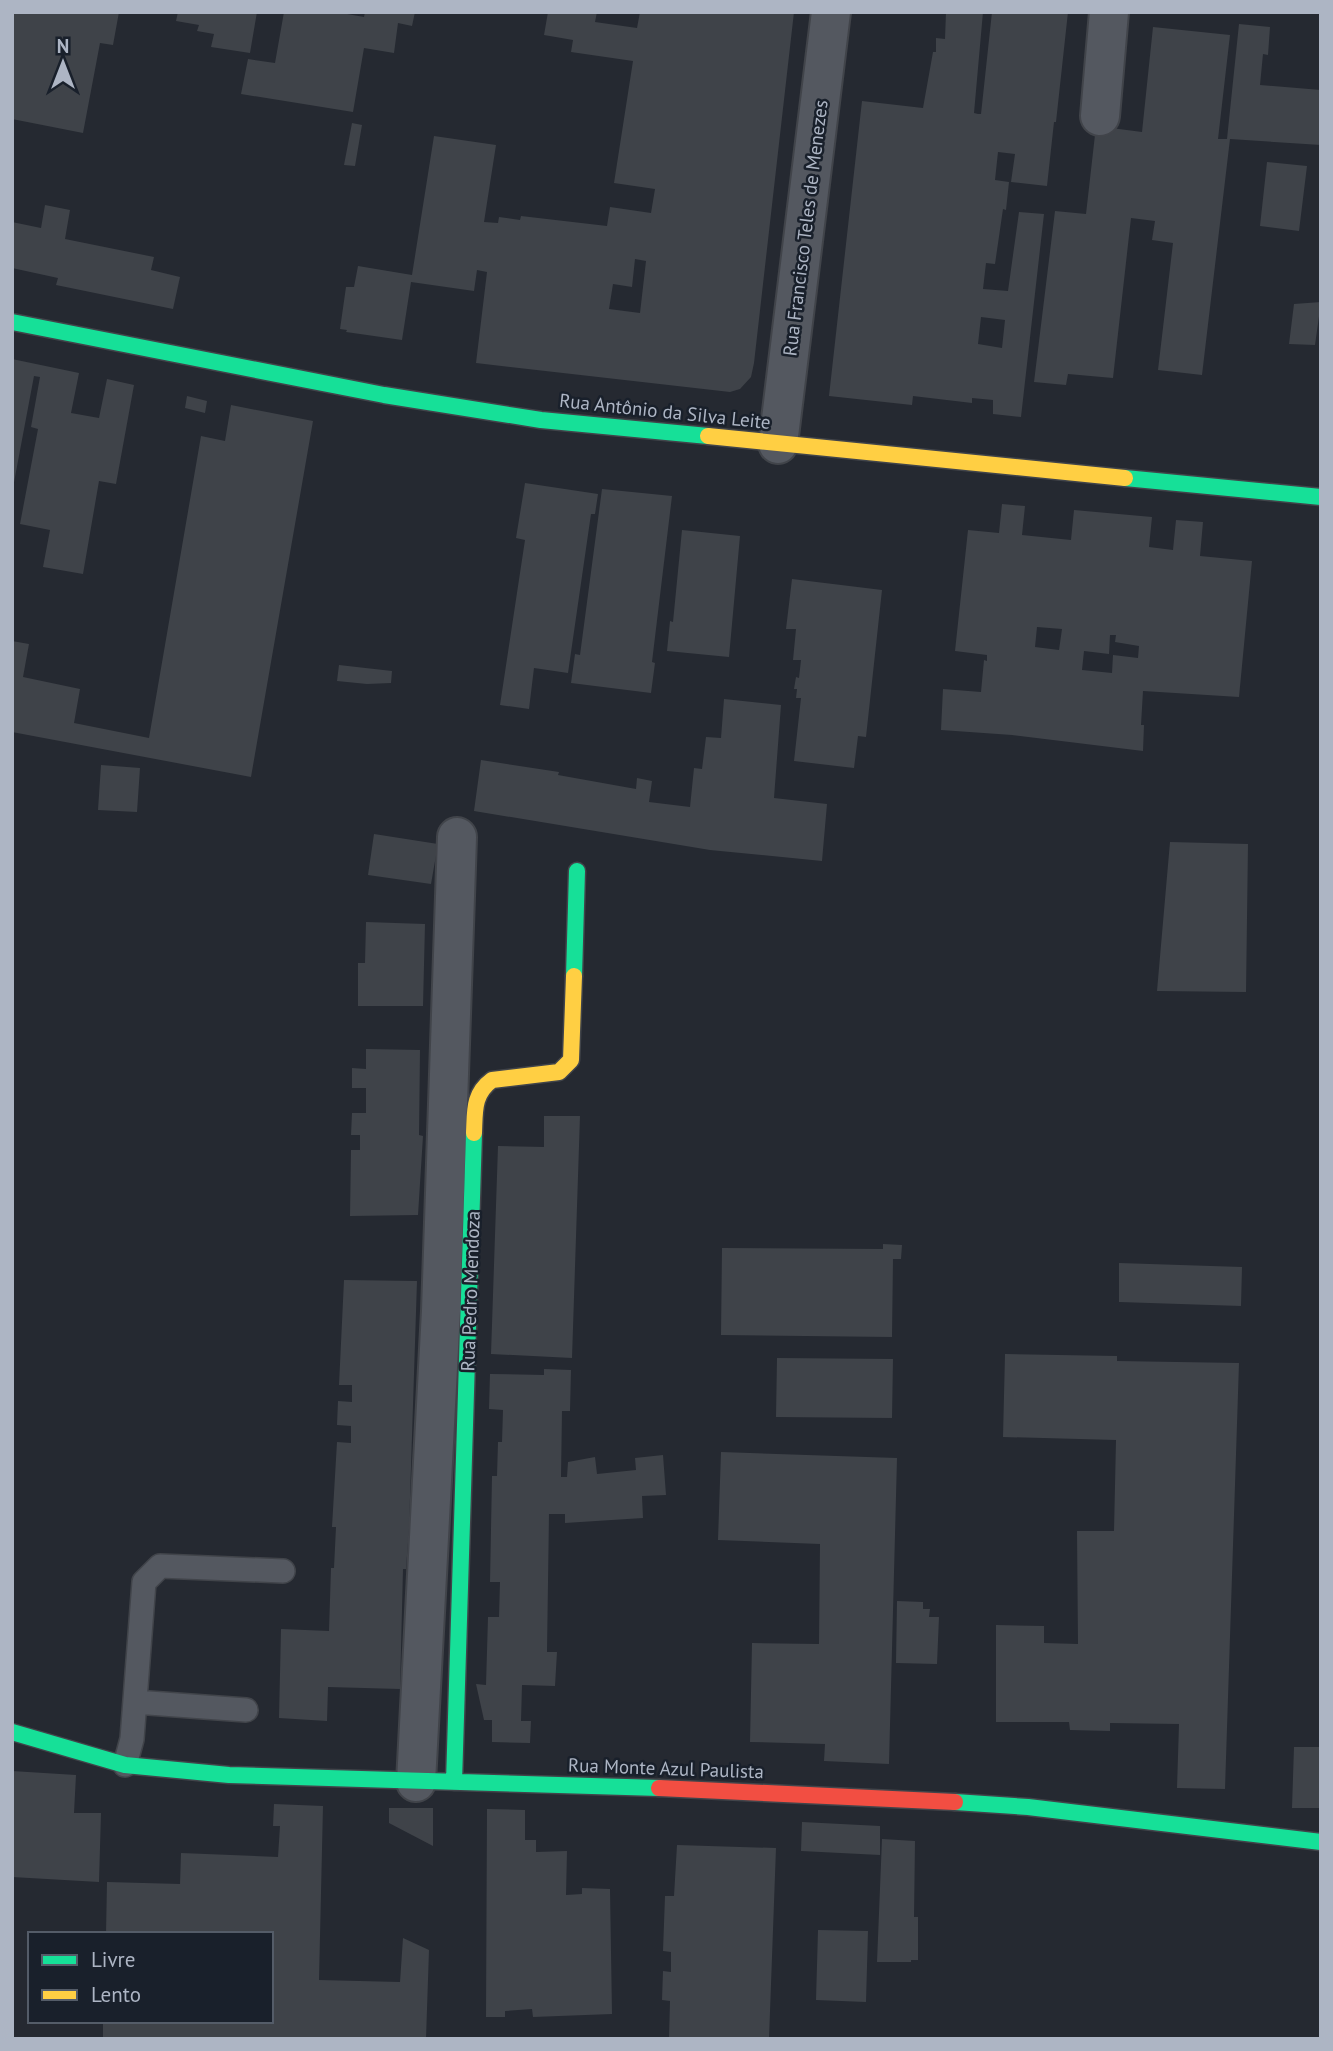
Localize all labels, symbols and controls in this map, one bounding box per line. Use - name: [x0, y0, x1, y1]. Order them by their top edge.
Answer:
- north arrow: [28, 28, 98, 98]
- text: N: [57, 34, 69, 58]
- street label: Rua Francisco Teles de Menezes: [777, 99, 833, 357]
- street label: Rua Antônio da Silva Leite: [558, 388, 772, 434]
- street label: Rua Pedro Mendoza: [455, 1210, 485, 1372]
- street label: Rua Monte Azul Paulista: [568, 1753, 764, 1783]
- legend: [28, 1932, 273, 2023]
- text: Livre: [91, 1946, 135, 1973]
- text: Lento: [91, 1981, 141, 2008]

